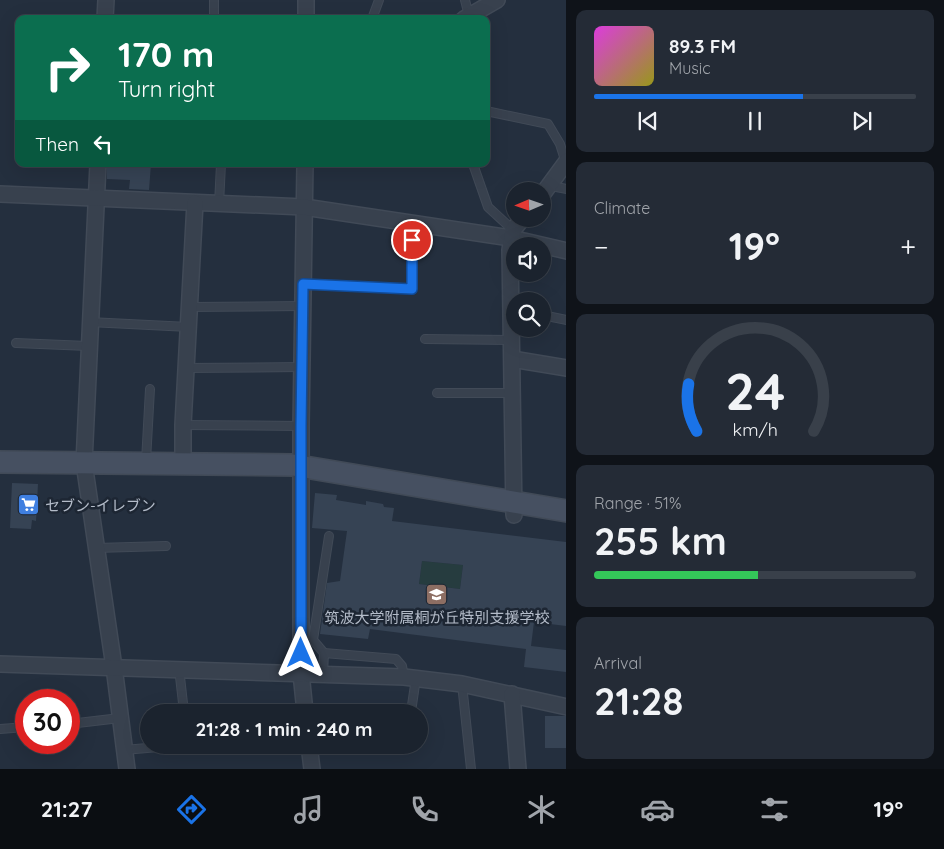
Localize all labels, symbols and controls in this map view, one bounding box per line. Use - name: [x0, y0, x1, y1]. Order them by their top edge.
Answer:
- text: 170 m: [118, 32, 214, 76]
- text: 89.3 FM: [669, 34, 736, 58]
- icon: right: [35, 35, 100, 100]
- text: Music: [669, 58, 711, 78]
- text: Turn right: [118, 75, 215, 103]
- icon: previous: [634, 107, 662, 135]
- icon: pause: [741, 107, 769, 135]
- icon: next: [848, 107, 876, 135]
- icon: left: [89, 130, 117, 158]
- text: Then: [35, 132, 79, 156]
- north arrow: [506, 182, 551, 228]
- map controls: [506, 182, 551, 337]
- text: Climate: [594, 198, 650, 218]
- pin: [391, 219, 433, 261]
- text: 19°: [729, 222, 780, 270]
- icon: arrive: [398, 226, 426, 254]
- text: −: [594, 229, 609, 264]
- text: +: [900, 229, 916, 264]
- button: sound: [506, 237, 551, 282]
- button: search: [506, 292, 551, 337]
- text: 24: [725, 358, 785, 423]
- text: km/h: [732, 418, 778, 440]
- supermarket icon: セブン-イレブン: [17, 493, 41, 517]
- text: Range · 51%: [594, 493, 681, 513]
- place label: セブン-イレブン: [45, 496, 156, 515]
- text: 255 km: [594, 517, 727, 565]
- school or university icon: 筑波大学附属桐が丘特別支援学校: [425, 582, 449, 606]
- place label: 筑波大学附属桐が丘特別支援学校: [324, 608, 550, 627]
- position arrow: [274, 626, 326, 678]
- text: Arrival: [594, 653, 642, 673]
- text: 21:28: [594, 677, 683, 725]
- speed limit sign: 30: [15, 689, 80, 754]
- text: 21:28 · 1 min · 240 m: [196, 717, 372, 741]
- icon: directions: [174, 792, 209, 827]
- icon: music: [291, 792, 326, 827]
- icon: phone: [407, 792, 442, 827]
- icon: climate: [524, 792, 559, 827]
- icon: car: [640, 792, 675, 827]
- icon: filters: [757, 792, 792, 827]
- text: 21:27: [41, 795, 92, 823]
- text: 19°: [873, 795, 903, 823]

